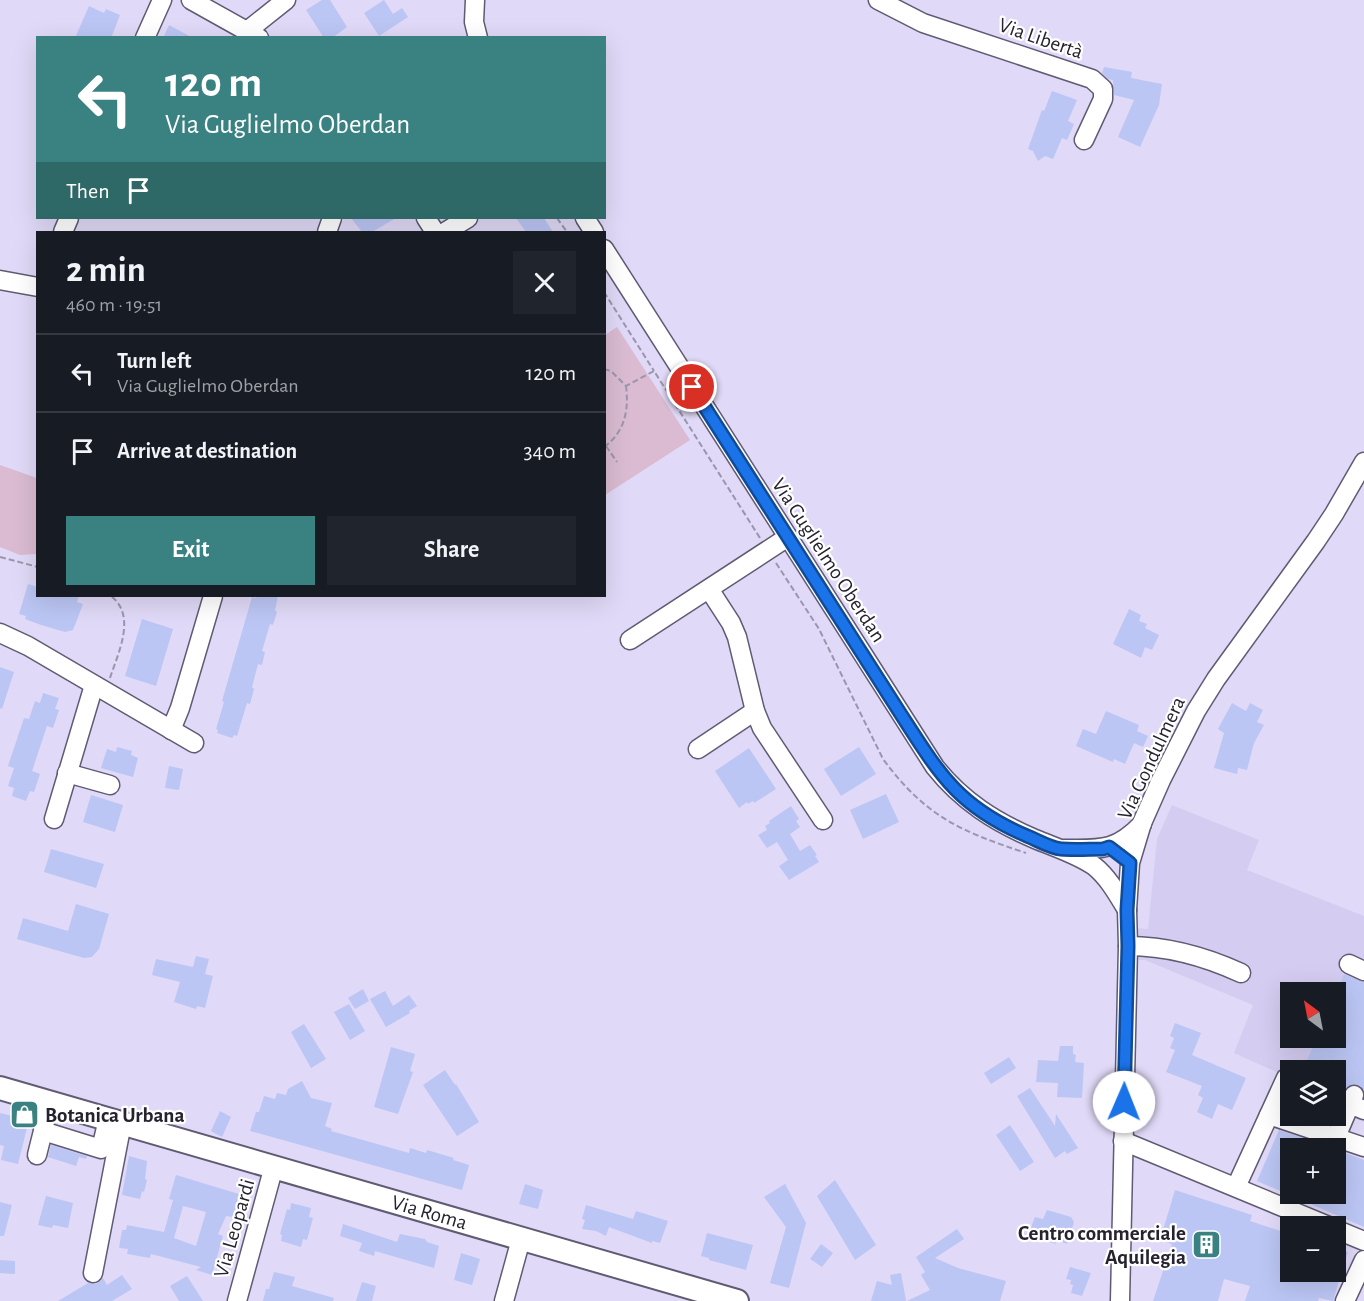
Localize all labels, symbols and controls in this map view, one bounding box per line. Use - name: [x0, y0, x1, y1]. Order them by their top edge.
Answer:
- street label: Via Libertà: [996, 14, 1086, 63]
- icon: left: [66, 60, 144, 138]
- text: 120 m: [165, 62, 262, 104]
- text: Via Guglielmo Oberdan: [165, 111, 410, 138]
- icon: arrive: [122, 174, 155, 207]
- text: Then: [66, 180, 110, 202]
- button: close: [513, 251, 576, 314]
- text: 2 min: [66, 252, 146, 288]
- text: 460 m · 19:51: [66, 295, 162, 315]
- text: Turn left: [117, 350, 191, 372]
- icon: left: [66, 357, 99, 390]
- pin: [666, 361, 717, 412]
- text: 120 m: [526, 362, 576, 384]
- icon: arrive: [675, 370, 708, 403]
- text: Via Guglielmo Oberdan: [117, 376, 299, 396]
- icon: arrive: [66, 435, 99, 468]
- text: Arrive at destination: [117, 440, 297, 462]
- text: 340 m: [524, 440, 576, 462]
- street label: Via Guglielmo Oberdan: [768, 475, 889, 646]
- button: Exit: [66, 516, 315, 585]
- button: Share: [327, 516, 576, 585]
- street label: Via Gondulmera: [1114, 693, 1189, 823]
- north arrow: [1280, 982, 1346, 1048]
- map controls: [1280, 982, 1346, 1282]
- button: layers: [1280, 1060, 1346, 1126]
- position arrow: [1092, 1070, 1156, 1134]
- shop icon: Botanica Urbana: [8, 1099, 40, 1131]
- place label: Botanica Urbana: [45, 1105, 185, 1126]
- button: +: [1280, 1138, 1346, 1204]
- street label: Via Leopardi: [210, 1176, 259, 1280]
- street label: Via Roma: [389, 1192, 470, 1234]
- button: −: [1280, 1216, 1346, 1282]
- place label: Centro commerciale Aquilegia: [1018, 1223, 1186, 1268]
- building icon: Centro commerciale Aquilegia: [1191, 1229, 1223, 1261]

